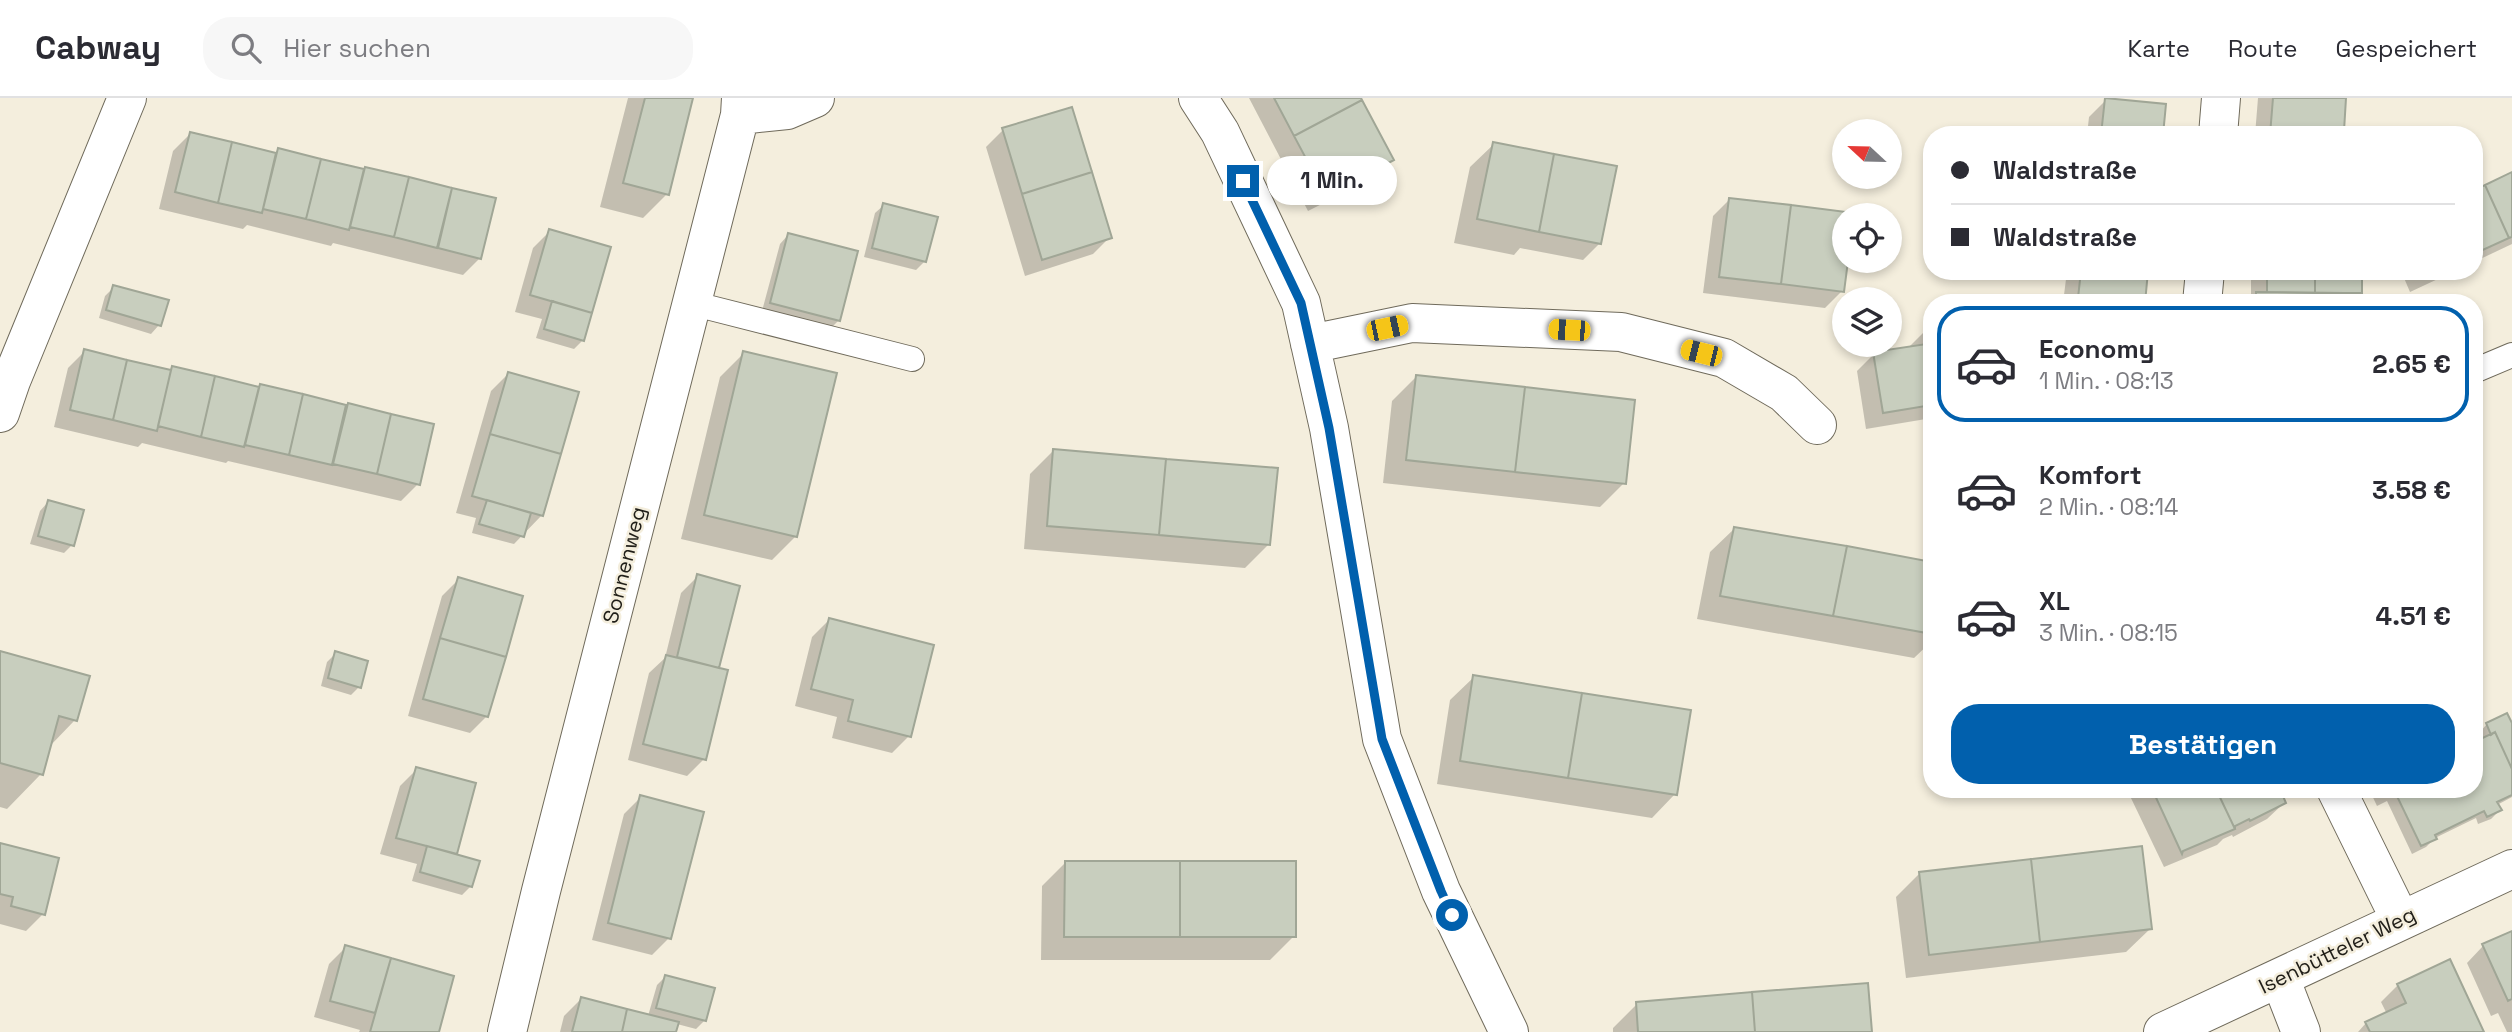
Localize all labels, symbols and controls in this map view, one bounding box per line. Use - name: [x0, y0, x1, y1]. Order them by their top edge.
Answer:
- search box: [203, 17, 693, 80]
- text: Cabway: [35, 27, 161, 69]
- icon: search: [227, 29, 265, 67]
- text: Hier suchen: [283, 31, 431, 65]
- text: Karte: [2128, 33, 2190, 64]
- text: Route: [2228, 33, 2297, 64]
- text: Gespeichert: [2335, 33, 2477, 64]
- north arrow: [1832, 119, 1902, 189]
- map controls: [1832, 119, 1902, 357]
- text: Waldstraße: [1993, 153, 2137, 187]
- callout: 1 Min.: [1268, 156, 1397, 206]
- route end: [1227, 165, 1259, 197]
- text: 1 Min.: [1300, 165, 1364, 195]
- button: locate: [1832, 203, 1902, 273]
- text: Waldstraße: [1993, 220, 2137, 254]
- button: layers: [1832, 287, 1902, 357]
- car: [1365, 313, 1410, 343]
- car: [1548, 318, 1591, 342]
- text: Economy: [2039, 332, 2155, 366]
- icon: car: [1955, 333, 2018, 396]
- car: [1679, 338, 1724, 368]
- text: 2.65 €: [2372, 347, 2451, 381]
- text: 1 Min. · 08:13: [2039, 366, 2174, 396]
- text: Komfort: [2039, 458, 2142, 492]
- icon: car: [1955, 459, 2018, 522]
- text: 3.58 €: [2372, 473, 2451, 507]
- text: 2 Min. · 08:14: [2039, 492, 2178, 522]
- street label: Sonnenweg: [596, 504, 652, 626]
- text: XL: [2039, 584, 2070, 618]
- icon: car: [1955, 585, 2018, 648]
- text: 4.51 €: [2376, 599, 2451, 633]
- text: 3 Min. · 08:15: [2039, 618, 2178, 648]
- button: Bestätigen: [1951, 704, 2455, 784]
- route start: [1436, 899, 1468, 931]
- street label: Isenbütteler Weg: [2254, 900, 2420, 1000]

